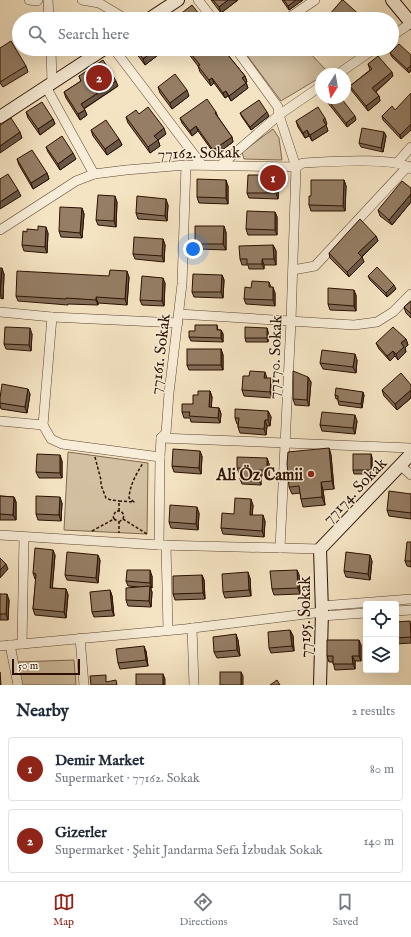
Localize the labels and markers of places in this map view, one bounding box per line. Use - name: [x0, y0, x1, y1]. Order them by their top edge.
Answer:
- pin: 2: [86, 63, 112, 93]
- pin: 1: [260, 163, 286, 193]
- place label: Ali Öz Camii: [216, 464, 304, 486]
- marker: Ali Öz Camii: [306, 469, 316, 479]

